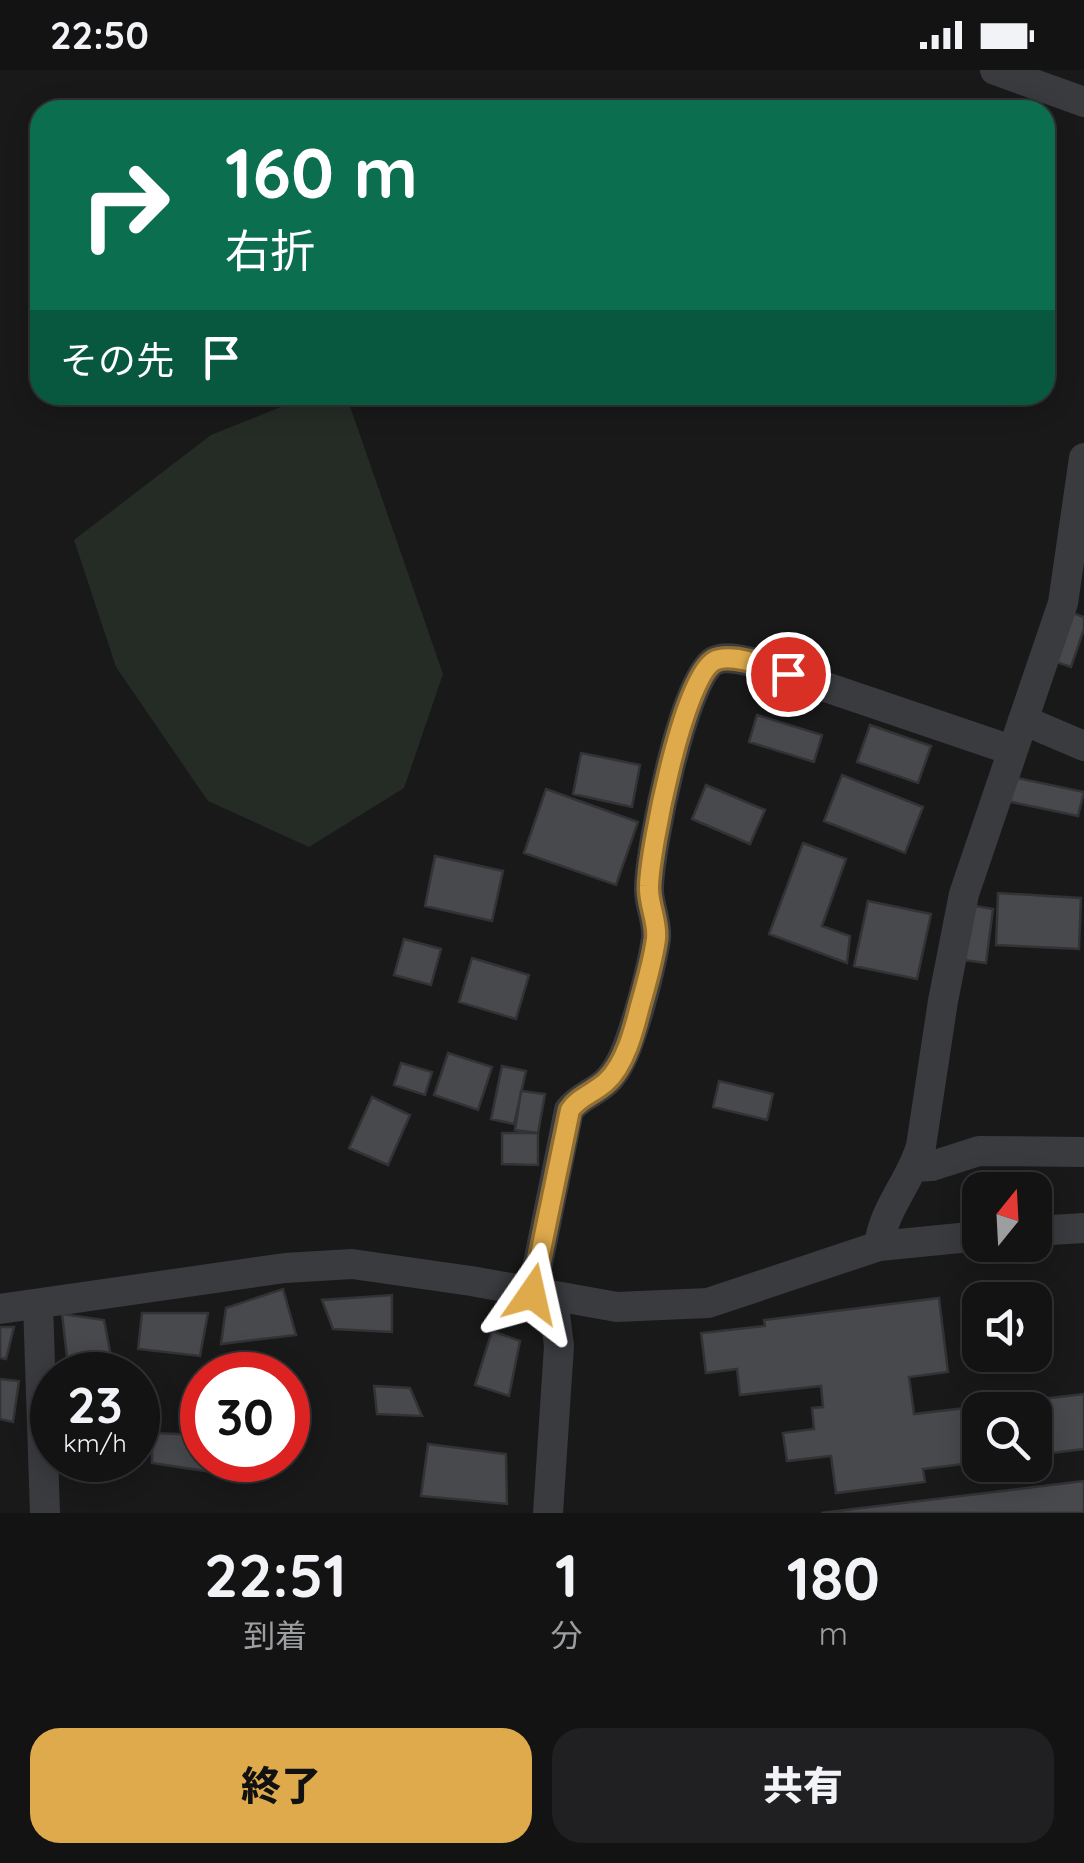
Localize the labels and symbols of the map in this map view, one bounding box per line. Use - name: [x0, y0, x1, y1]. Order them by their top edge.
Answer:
- pin: [746, 632, 831, 717]
- north arrow: [962, 1172, 1052, 1262]
- position arrow: [480, 1242, 584, 1346]
- speed limit sign: 30: [180, 1352, 310, 1482]

